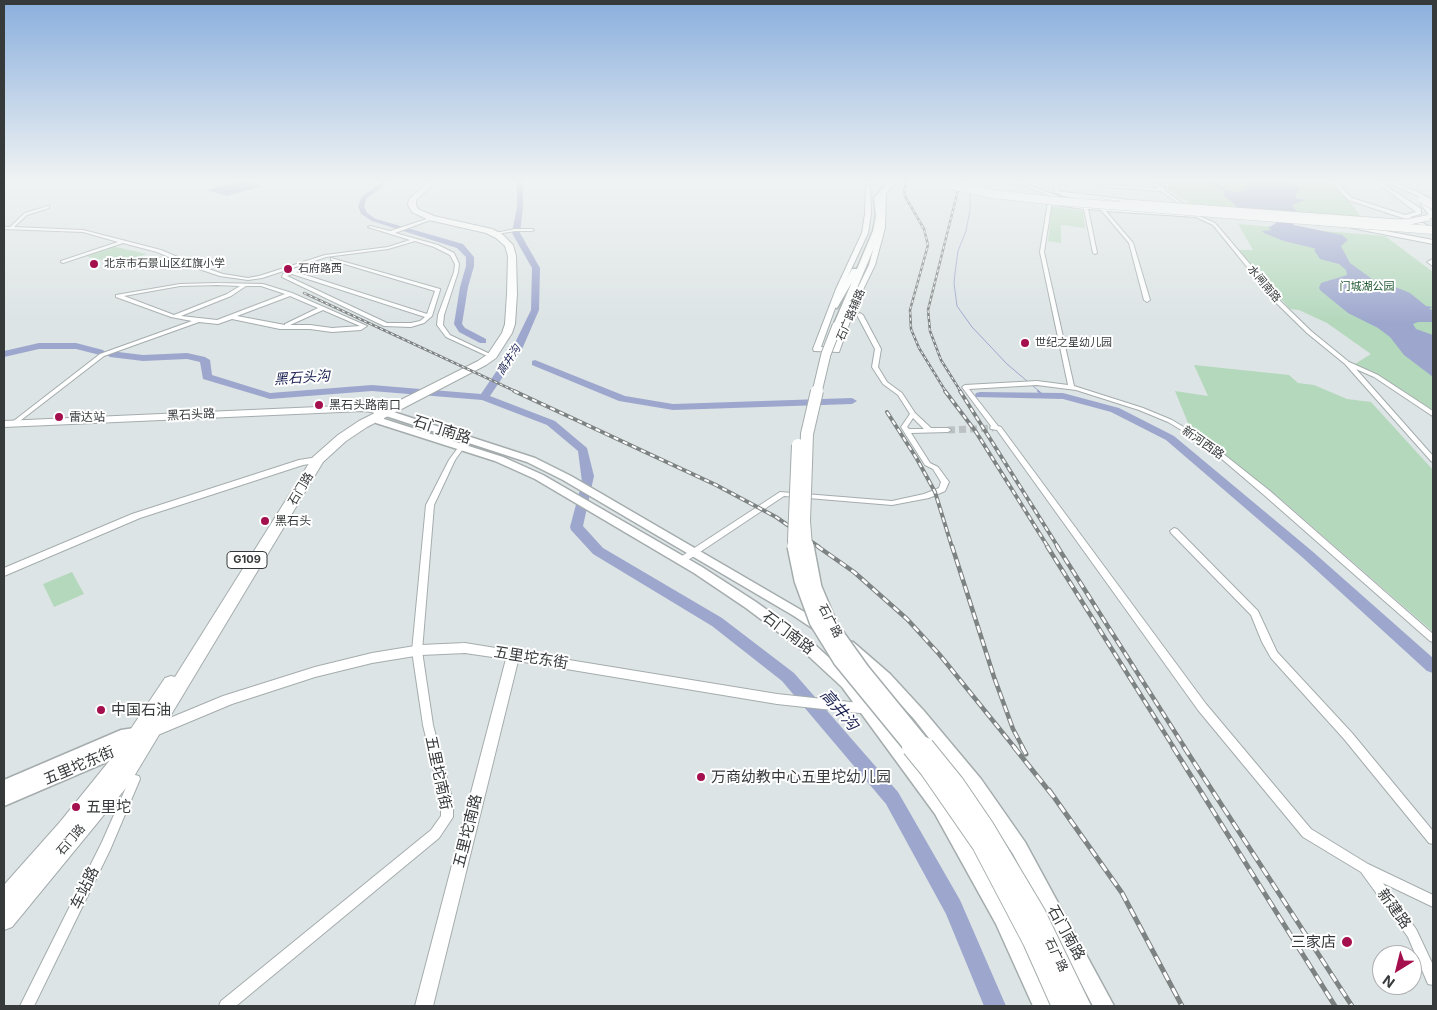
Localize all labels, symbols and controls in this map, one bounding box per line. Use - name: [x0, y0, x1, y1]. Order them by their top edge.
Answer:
- place label: 北京市石景山区红旗小学: [104, 257, 225, 271]
- marker: 北京市石景山区红旗小学: [88, 258, 100, 270]
- place label: 石府路西: [298, 262, 342, 276]
- marker: 石府路西: [282, 263, 294, 275]
- street label: 水闸南路: [1245, 263, 1283, 305]
- park label: 门城湖公园: [1340, 280, 1394, 294]
- street label: 石广路辅路: [834, 287, 868, 343]
- place label: 世纪之星幼儿园: [1035, 336, 1112, 350]
- marker: 世纪之星幼儿园: [1019, 337, 1031, 349]
- water label: 高井沟: [494, 343, 524, 377]
- water label: 黑石头沟: [273, 368, 331, 388]
- place label: 黑石头路南口: [329, 398, 401, 412]
- marker: 黑石头路南口: [313, 399, 325, 411]
- street label: 黑石头路: [167, 407, 215, 423]
- place label: 雷达站: [69, 410, 105, 424]
- marker: 雷达站: [53, 411, 65, 423]
- street label: 石门南路: [411, 412, 473, 448]
- street label: 新河西路: [1179, 423, 1227, 463]
- street label: 石门路: [286, 470, 316, 508]
- place label: 黑石头: [275, 514, 311, 528]
- marker: 黑石头: [259, 515, 271, 527]
- road number: G109: [227, 552, 267, 568]
- street label: 石广路: [815, 602, 845, 640]
- street label: 石门南路: [759, 608, 817, 658]
- street label: 五里坨东街: [493, 643, 569, 673]
- water label: 高井沟: [816, 686, 862, 734]
- place label: 中国石油: [111, 701, 171, 719]
- marker: 中国石油: [95, 704, 107, 716]
- street label: 五里坨南街: [421, 734, 455, 812]
- street label: 五里坨东街: [41, 743, 117, 789]
- place label: 万商幼教中心五里坨幼儿园: [711, 768, 891, 786]
- marker: 万商幼教中心五里坨幼儿园: [695, 771, 707, 783]
- street label: 五里坨南路: [450, 792, 486, 870]
- place label: 五里坨: [86, 798, 131, 816]
- marker: 五里坨: [70, 801, 82, 813]
- street label: 石门路: [54, 822, 88, 858]
- street label: 车站路: [67, 864, 103, 912]
- street label: 新建路: [1373, 886, 1415, 932]
- street label: 石门南路: [1044, 902, 1088, 964]
- place label: 三家店: [1291, 933, 1336, 951]
- marker: 三家店: [1340, 935, 1354, 949]
- street label: 石广路: [1042, 936, 1070, 974]
- north arrow: [1372, 945, 1422, 995]
- text: N: [1379, 972, 1398, 992]

